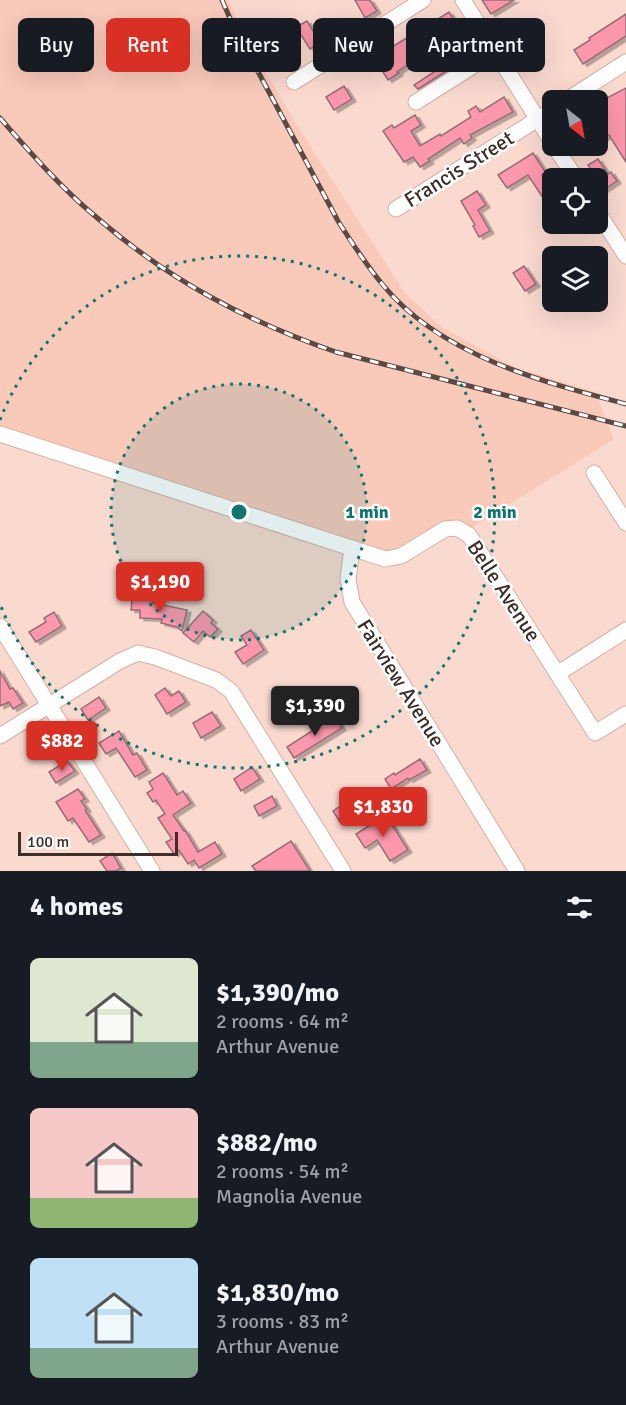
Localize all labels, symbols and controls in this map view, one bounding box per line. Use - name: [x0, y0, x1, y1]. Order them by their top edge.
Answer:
- chip: Buy: [18, 18, 94, 72]
- chip: Rent: [106, 18, 190, 72]
- chip: Filters: [202, 18, 301, 72]
- chip: New: [313, 18, 394, 72]
- chip: Apartment: [406, 18, 545, 72]
- north arrow: [542, 90, 608, 156]
- map controls: [542, 90, 608, 312]
- street label: Francis Street: [399, 125, 519, 213]
- button: locate: [542, 168, 608, 234]
- button: layers: [542, 246, 608, 312]
- text: 1 min: [345, 501, 389, 523]
- text: 2 min: [473, 501, 517, 523]
- centre of rings: [229, 502, 249, 522]
- street label: Belle Avenue: [462, 535, 546, 647]
- pin: $1,190: [111, 562, 209, 613]
- text: $1,190: [130, 569, 190, 594]
- street label: Fairview Avenue: [351, 614, 451, 752]
- pin: $1,390: [266, 686, 364, 737]
- text: $1,390: [285, 693, 345, 718]
- pin: $882: [26, 721, 98, 772]
- text: $882: [40, 728, 84, 753]
- pin: $1,830: [334, 787, 432, 838]
- text: $1,830: [353, 794, 413, 819]
- scale bar: [18, 829, 178, 856]
- text: 100 m: [27, 832, 69, 852]
- text: 4 homes: [30, 891, 123, 923]
- icon: filters: [563, 891, 596, 924]
- text: $1,390/mo: [216, 977, 339, 1009]
- icon: home: [78, 982, 150, 1054]
- text: 2 rooms · 64 m²: [216, 1009, 349, 1034]
- text: Arthur Avenue: [216, 1034, 339, 1059]
- text: $882/mo: [216, 1127, 317, 1159]
- icon: home: [78, 1132, 150, 1204]
- text: 2 rooms · 54 m²: [216, 1159, 349, 1184]
- text: Magnolia Avenue: [216, 1184, 362, 1209]
- text: $1,830/mo: [216, 1277, 339, 1309]
- icon: home: [78, 1282, 150, 1354]
- text: 3 rooms · 83 m²: [216, 1309, 349, 1334]
- text: Arthur Avenue: [216, 1334, 339, 1359]

